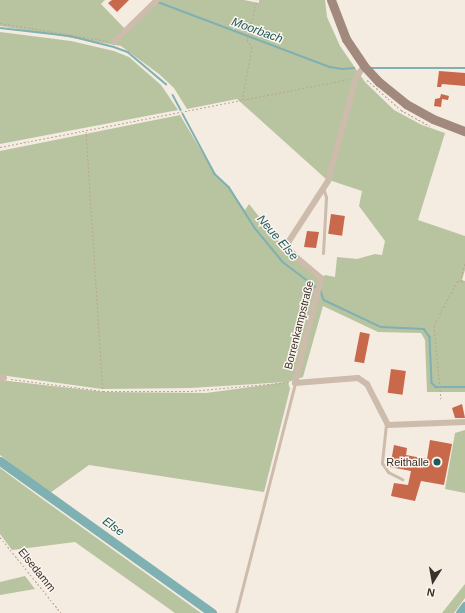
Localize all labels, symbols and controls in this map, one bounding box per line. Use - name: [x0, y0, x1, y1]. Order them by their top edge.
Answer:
- water label: Moorbach: [229, 15, 285, 47]
- water label: Neue Else: [253, 212, 301, 264]
- street label: Borrenkampstraße: [282, 279, 316, 371]
- place label: Reithalle: [386, 455, 429, 469]
- marker: Reithalle: [432, 457, 442, 467]
- water label: Else: [99, 514, 127, 540]
- street label: Elsedamm: [16, 546, 58, 594]
- north arrow: [413, 561, 453, 601]
- text: N: [426, 586, 436, 599]

